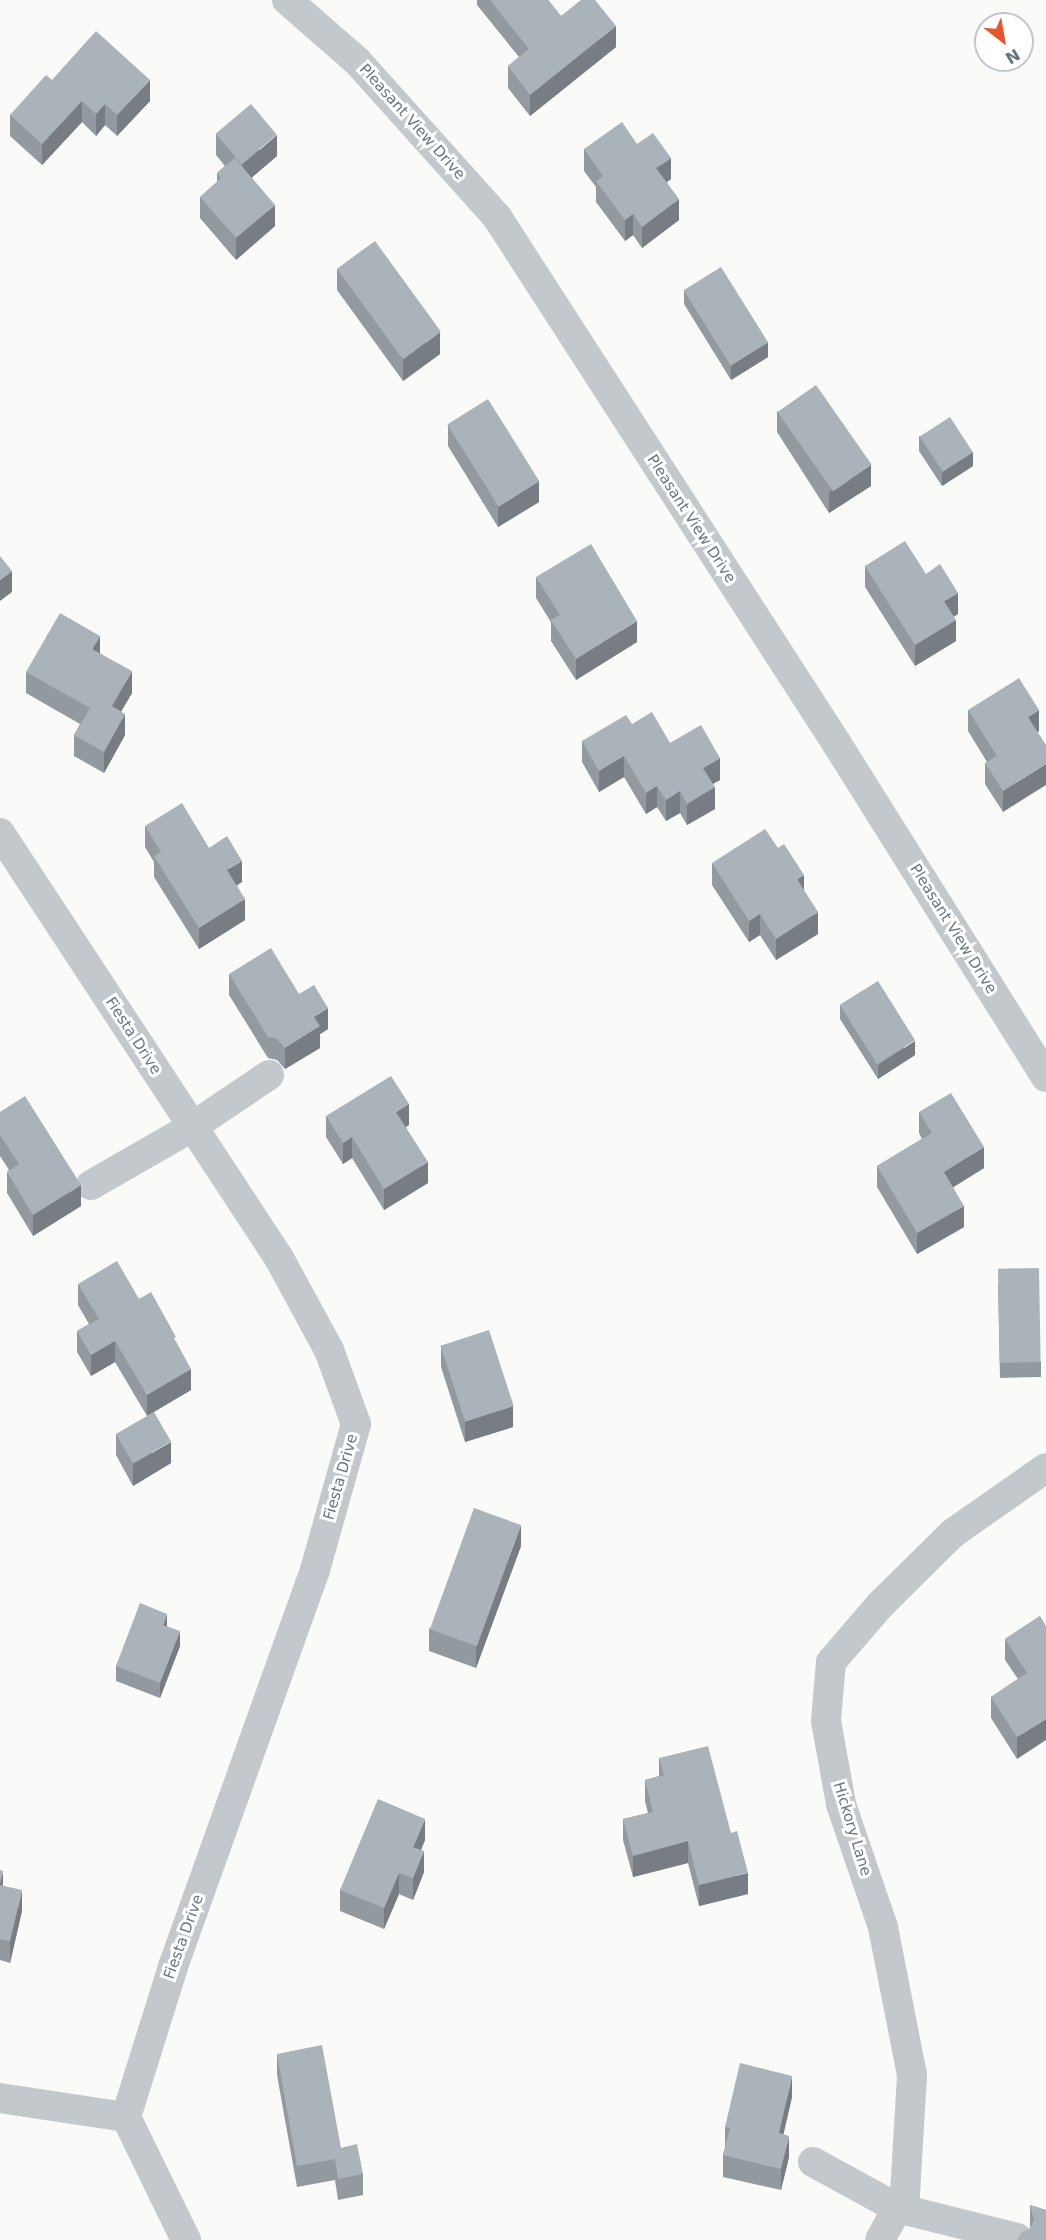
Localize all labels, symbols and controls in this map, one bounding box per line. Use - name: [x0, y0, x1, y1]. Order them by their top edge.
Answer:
- north arrow: [974, 12, 1034, 72]
- text: N: [1002, 45, 1023, 68]
- street label: Pleasant View Drive: [355, 61, 469, 183]
- street label: Pleasant View Drive: [643, 452, 739, 586]
- street label: Pleasant View Drive: [906, 861, 1000, 997]
- street label: Fiesta Drive: [101, 994, 165, 1078]
- street label: Fiesta Drive: [320, 1432, 362, 1522]
- street label: Hickory Lane: [829, 1780, 875, 1878]
- street label: Fiesta Drive: [160, 1892, 208, 1982]

